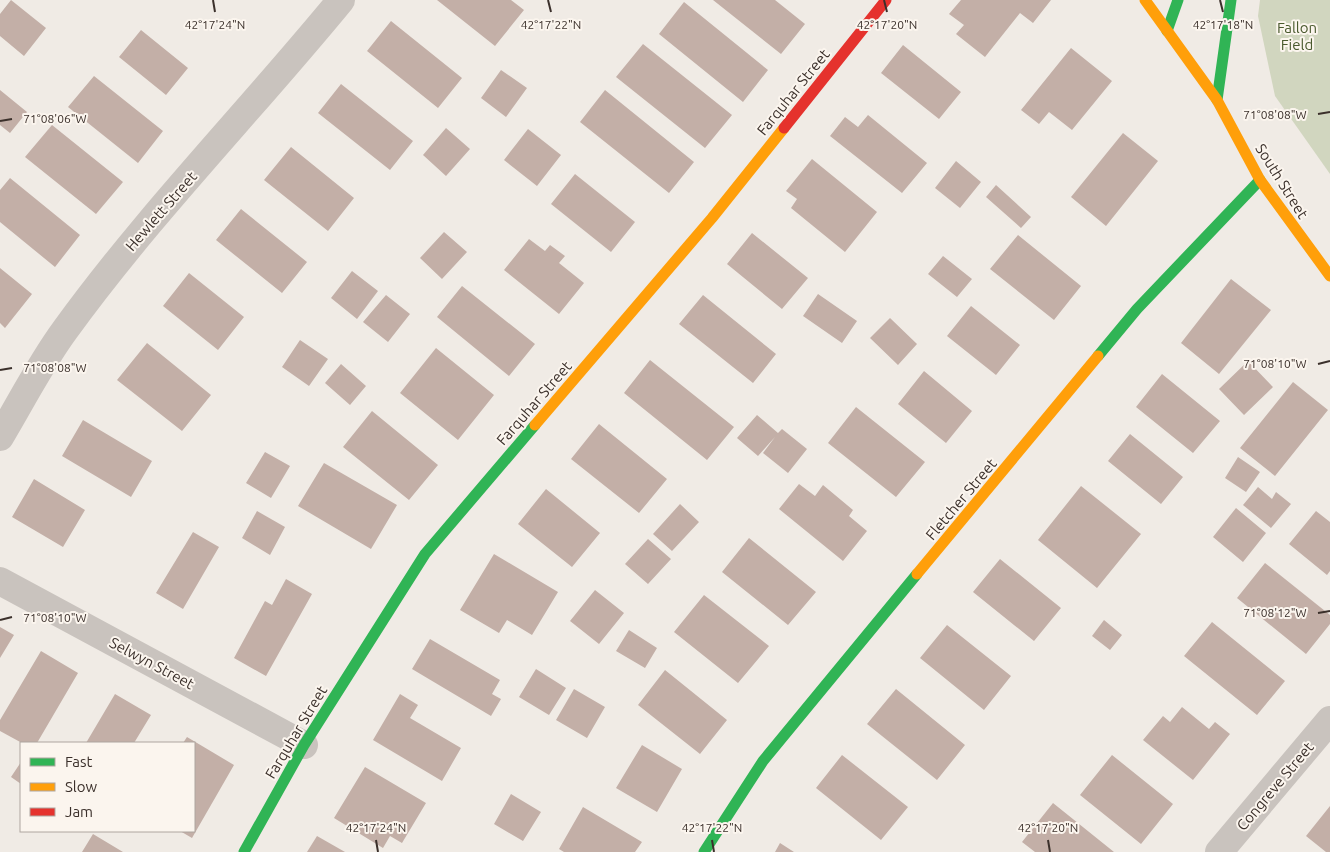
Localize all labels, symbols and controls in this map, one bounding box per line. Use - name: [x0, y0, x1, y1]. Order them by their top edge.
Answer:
- text: 42°17'24"N: [185, 18, 245, 31]
- text: 42°17'22"N: [521, 18, 581, 31]
- text: 42°17'20"N: [857, 18, 917, 31]
- text: 42°17'18"N: [1193, 18, 1253, 31]
- park label: Fallon Field: [1277, 19, 1317, 53]
- street label: Farquhar Street: [753, 46, 833, 138]
- text: 71°08'08"W: [1243, 108, 1307, 121]
- text: 71°08'06"W: [23, 112, 87, 125]
- street label: South Street: [1252, 140, 1312, 222]
- street label: Hewlett Street: [122, 168, 200, 254]
- text: 71°08'10"W: [1243, 357, 1307, 370]
- street label: Farquhar Street: [493, 358, 575, 448]
- text: 71°08'08"W: [23, 361, 87, 374]
- street label: Fletcher Street: [922, 455, 1000, 543]
- text: 71°08'12"W: [1243, 606, 1307, 619]
- text: 71°08'10"W: [23, 611, 87, 624]
- street label: Selwyn Street: [107, 634, 197, 692]
- street label: Farquhar Street: [262, 682, 330, 782]
- street label: Congreve Street: [1233, 738, 1317, 834]
- legend: [20, 742, 195, 832]
- text: Fast: [65, 753, 93, 770]
- text: Slow: [65, 778, 98, 795]
- text: Jam: [65, 803, 93, 820]
- text: 42°17'24"N: [346, 821, 406, 834]
- text: 42°17'22"N: [682, 821, 742, 834]
- text: 42°17'20"N: [1018, 821, 1078, 834]

